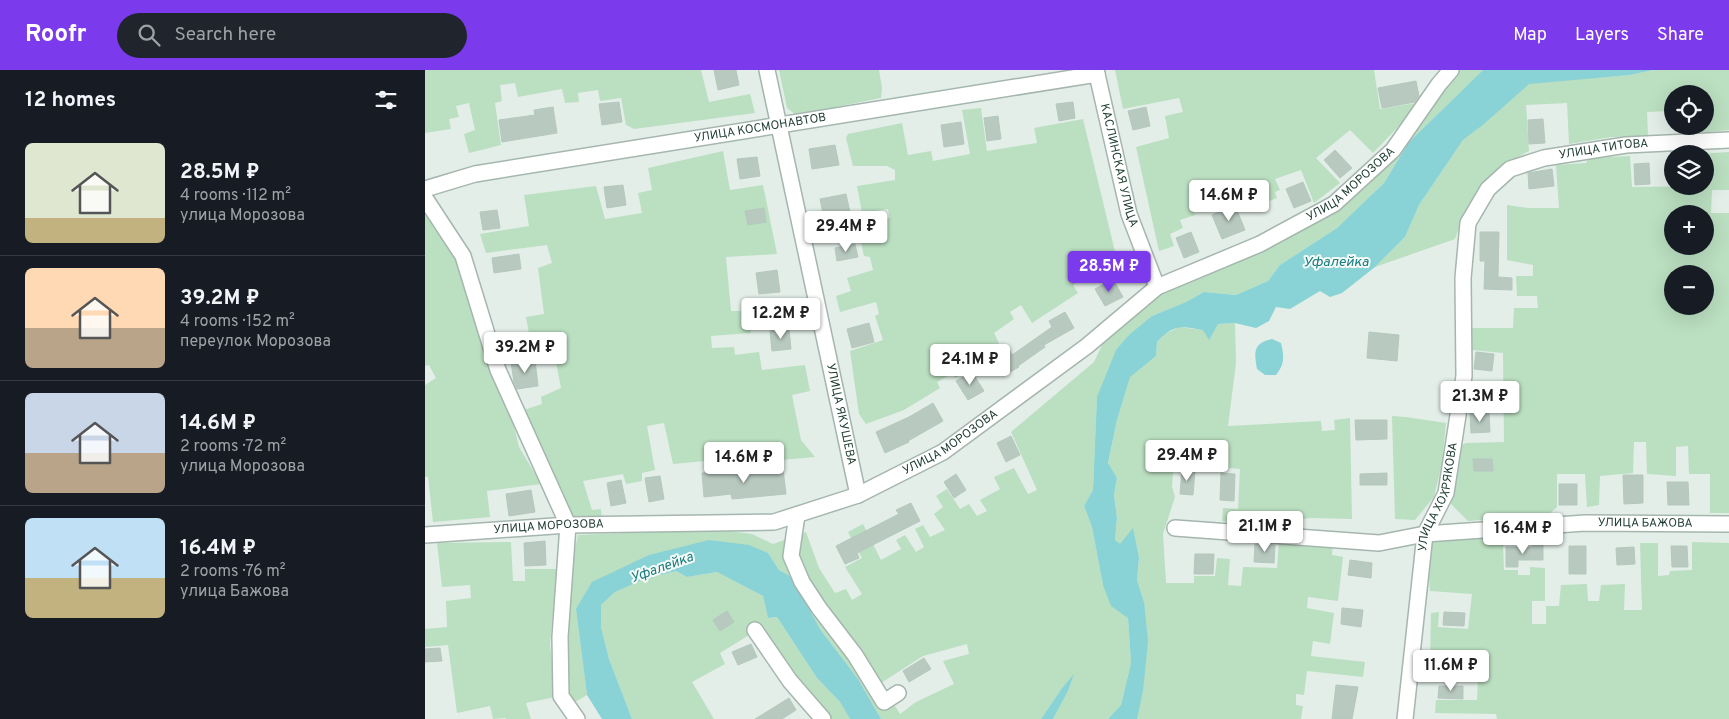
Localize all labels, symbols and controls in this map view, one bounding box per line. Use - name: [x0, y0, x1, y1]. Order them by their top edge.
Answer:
- search box: [117, 13, 467, 58]
- text: Roofr: [25, 20, 87, 50]
- icon: search: [135, 21, 163, 49]
- text: Search here: [175, 23, 276, 47]
- text: Map: [1513, 24, 1547, 47]
- text: Layers: [1575, 24, 1629, 47]
- text: Share: [1657, 24, 1704, 47]
- map controls: [1664, 85, 1714, 315]
- button: locate: [1664, 85, 1714, 135]
- icon: filters: [372, 86, 400, 114]
- text: 12 homes: [25, 87, 116, 114]
- street label: КАСЛИНСКАЯ УЛИЦА: [1096, 102, 1141, 230]
- street label: УЛИЦА КОСМОНАВТОВ: [693, 110, 827, 147]
- street label: УЛИЦА ТИТОВА: [1558, 136, 1649, 164]
- street label: УЛИЦА МОРОЗОВА: [1304, 144, 1399, 225]
- button: layers: [1664, 145, 1714, 195]
- text: 28.5M ₽: [180, 159, 260, 186]
- icon: home: [65, 163, 125, 223]
- pin: 14.6M ₽: [1183, 180, 1275, 222]
- text: 4 rooms · 112 m²: [180, 186, 291, 206]
- text: 14.6M ₽: [1200, 186, 1258, 206]
- button: +: [1664, 205, 1714, 255]
- text: улица Морозова: [180, 206, 305, 226]
- pin: 29.4M ₽: [800, 210, 892, 253]
- text: 29.4M ₽: [815, 217, 877, 237]
- pin: 28.5M ₽: [1063, 250, 1155, 293]
- water label: Уфалейка: [1303, 254, 1370, 271]
- text: 28.5M ₽: [1079, 257, 1139, 277]
- button: −: [1664, 265, 1714, 315]
- text: 39.2M ₽: [180, 285, 259, 312]
- icon: home: [65, 288, 125, 348]
- pin: 12.2M ₽: [735, 298, 827, 340]
- text: 12.2M ₽: [752, 304, 810, 324]
- text: 4 rooms · 152 m²: [180, 312, 295, 332]
- text: переулок Морозова: [180, 332, 331, 352]
- pin: 39.2M ₽: [479, 332, 571, 374]
- text: 39.2M ₽: [495, 338, 555, 358]
- pin: 24.1M ₽: [924, 344, 1016, 386]
- text: 24.1M ₽: [941, 350, 999, 370]
- street label: УЛИЦА ЯКУШЕВА: [822, 362, 859, 467]
- pin: 21.3M ₽: [1434, 380, 1526, 423]
- text: 21.3M ₽: [1451, 387, 1509, 407]
- street label: УЛИЦА МОРОЗОВА: [900, 406, 1001, 479]
- text: 14.6M ₽: [180, 410, 256, 437]
- icon: home: [65, 413, 125, 473]
- text: 2 rooms · 72 m²: [180, 437, 286, 457]
- pin: 29.4M ₽: [1141, 440, 1233, 482]
- street label: УЛИЦА ХОХРЯКОВА: [1415, 441, 1462, 552]
- pin: 14.6M ₽: [698, 442, 790, 484]
- text: 29.4M ₽: [1156, 446, 1218, 466]
- text: 14.6M ₽: [715, 448, 773, 468]
- text: улица Морозова: [180, 457, 305, 477]
- pin: 21.1M ₽: [1219, 510, 1311, 553]
- pin: 16.4M ₽: [1477, 512, 1569, 555]
- street label: УЛИЦА БАЖОВА: [1598, 515, 1693, 532]
- street label: УЛИЦА МОРОЗОВА: [493, 516, 604, 538]
- text: 21.1M ₽: [1238, 517, 1292, 537]
- text: 16.4M ₽: [1494, 519, 1552, 539]
- text: 16.4M ₽: [180, 535, 256, 562]
- icon: home: [65, 538, 125, 598]
- water label: Уфалейка: [628, 549, 696, 587]
- text: 2 rooms · 76 m²: [180, 562, 286, 582]
- text: улица Бажова: [180, 582, 289, 602]
- pin: 11.6M ₽: [1405, 650, 1497, 692]
- text: 11.6M ₽: [1424, 656, 1478, 676]

